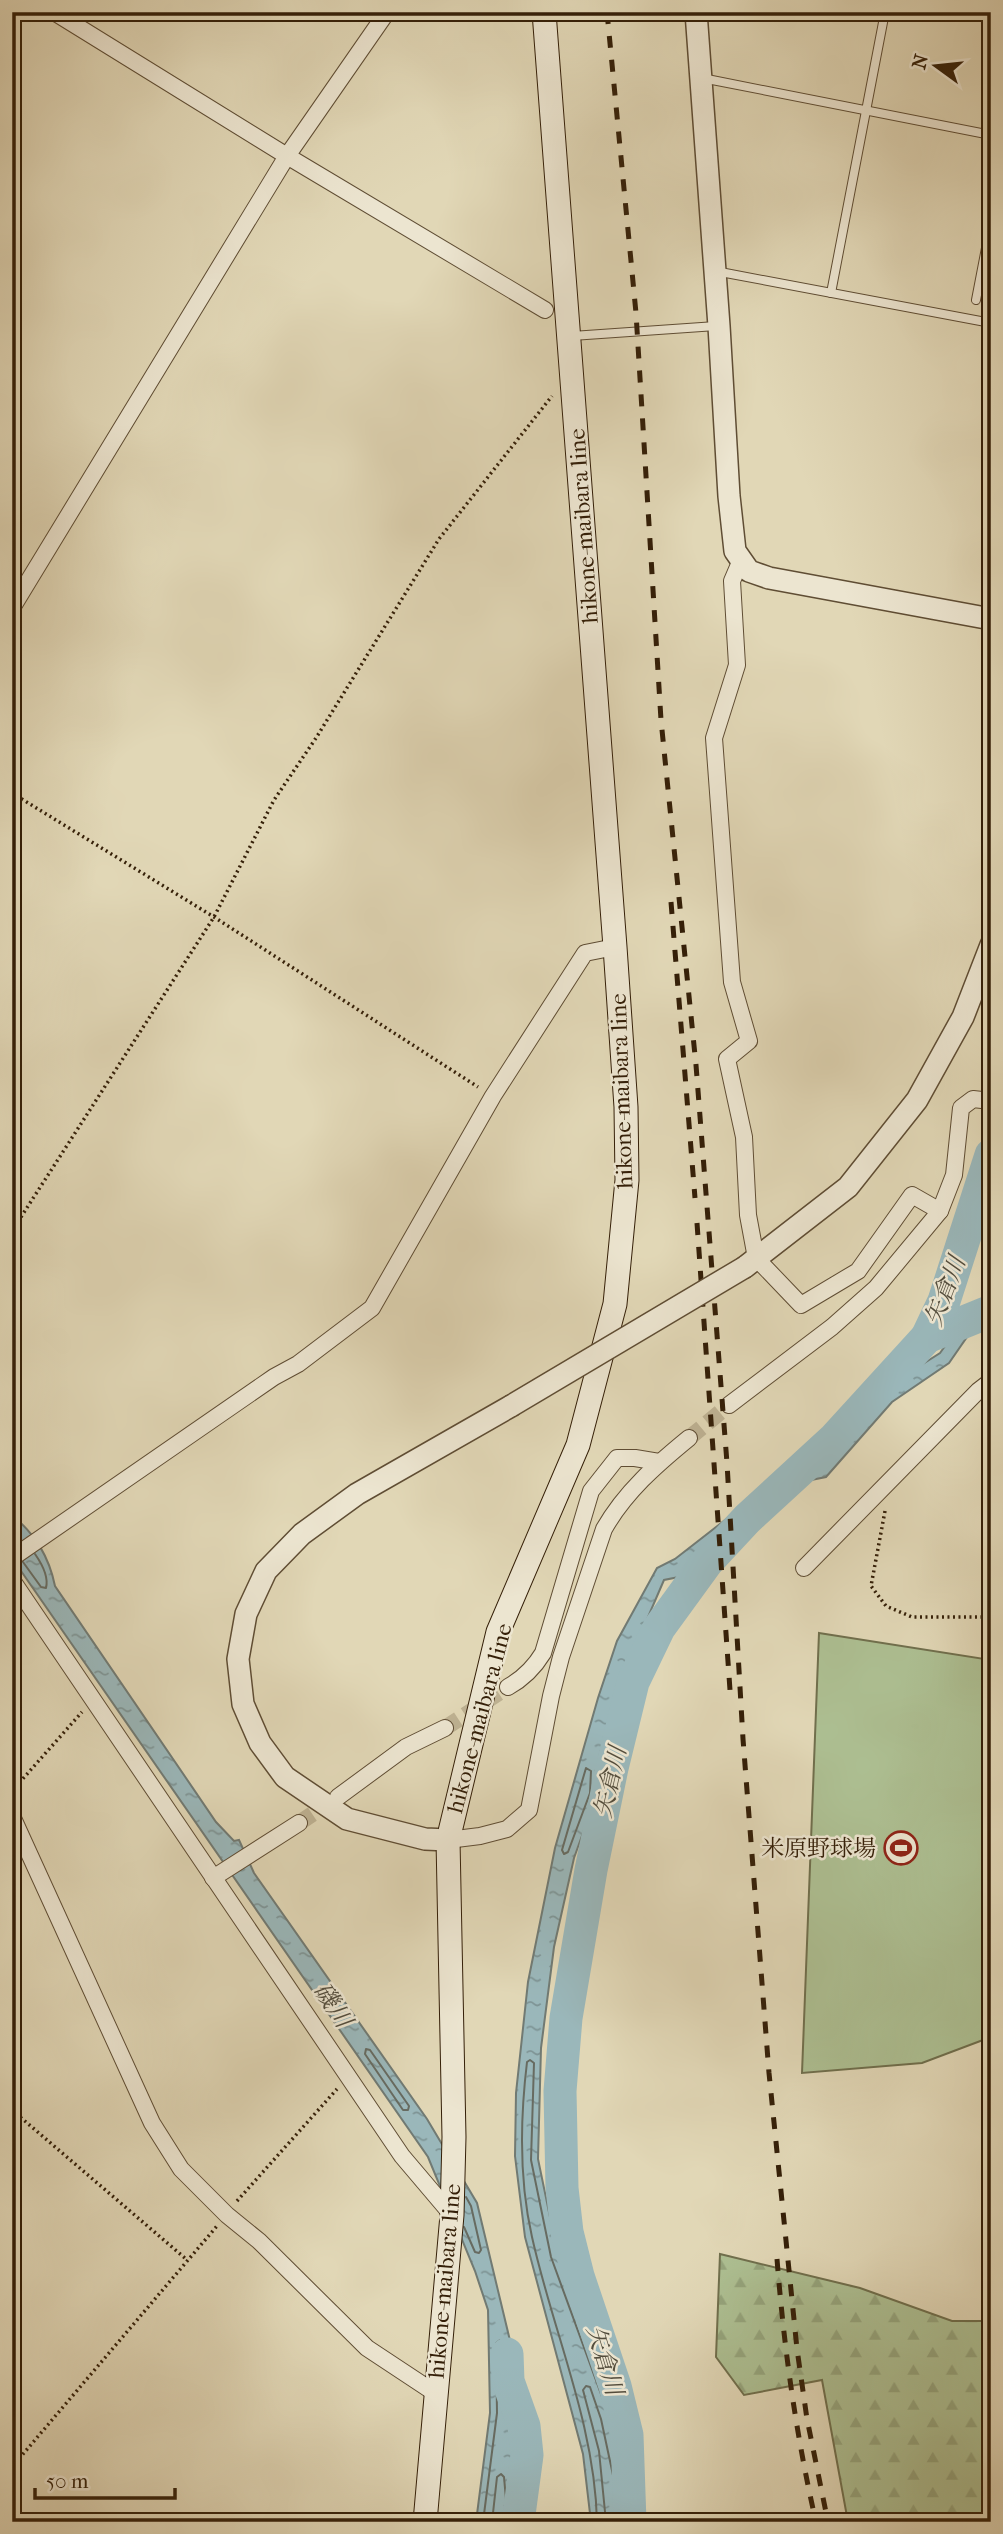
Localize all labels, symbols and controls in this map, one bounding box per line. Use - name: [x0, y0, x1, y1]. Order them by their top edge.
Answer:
- north arrow: [902, 32, 972, 102]
- text: N: [908, 51, 933, 72]
- street label: hikone-maibara line: [563, 428, 604, 624]
- street label: hikone-maibara line: [605, 993, 638, 1189]
- water label: 矢倉川: [919, 1250, 972, 1330]
- street label: hikone-maibara line: [441, 1620, 518, 1816]
- water label: 矢倉川: [588, 1741, 632, 1820]
- sports icon: 米原野球場: [882, 1829, 920, 1867]
- place label: 米原野球場: [761, 1835, 876, 1862]
- water label: 磯川: [308, 1977, 360, 2035]
- street label: hikone-maibara line: [423, 2183, 466, 2380]
- water label: 矢倉川: [581, 2321, 630, 2401]
- scale bar: [35, 2457, 175, 2501]
- text: 50 m: [46, 2469, 89, 2493]

